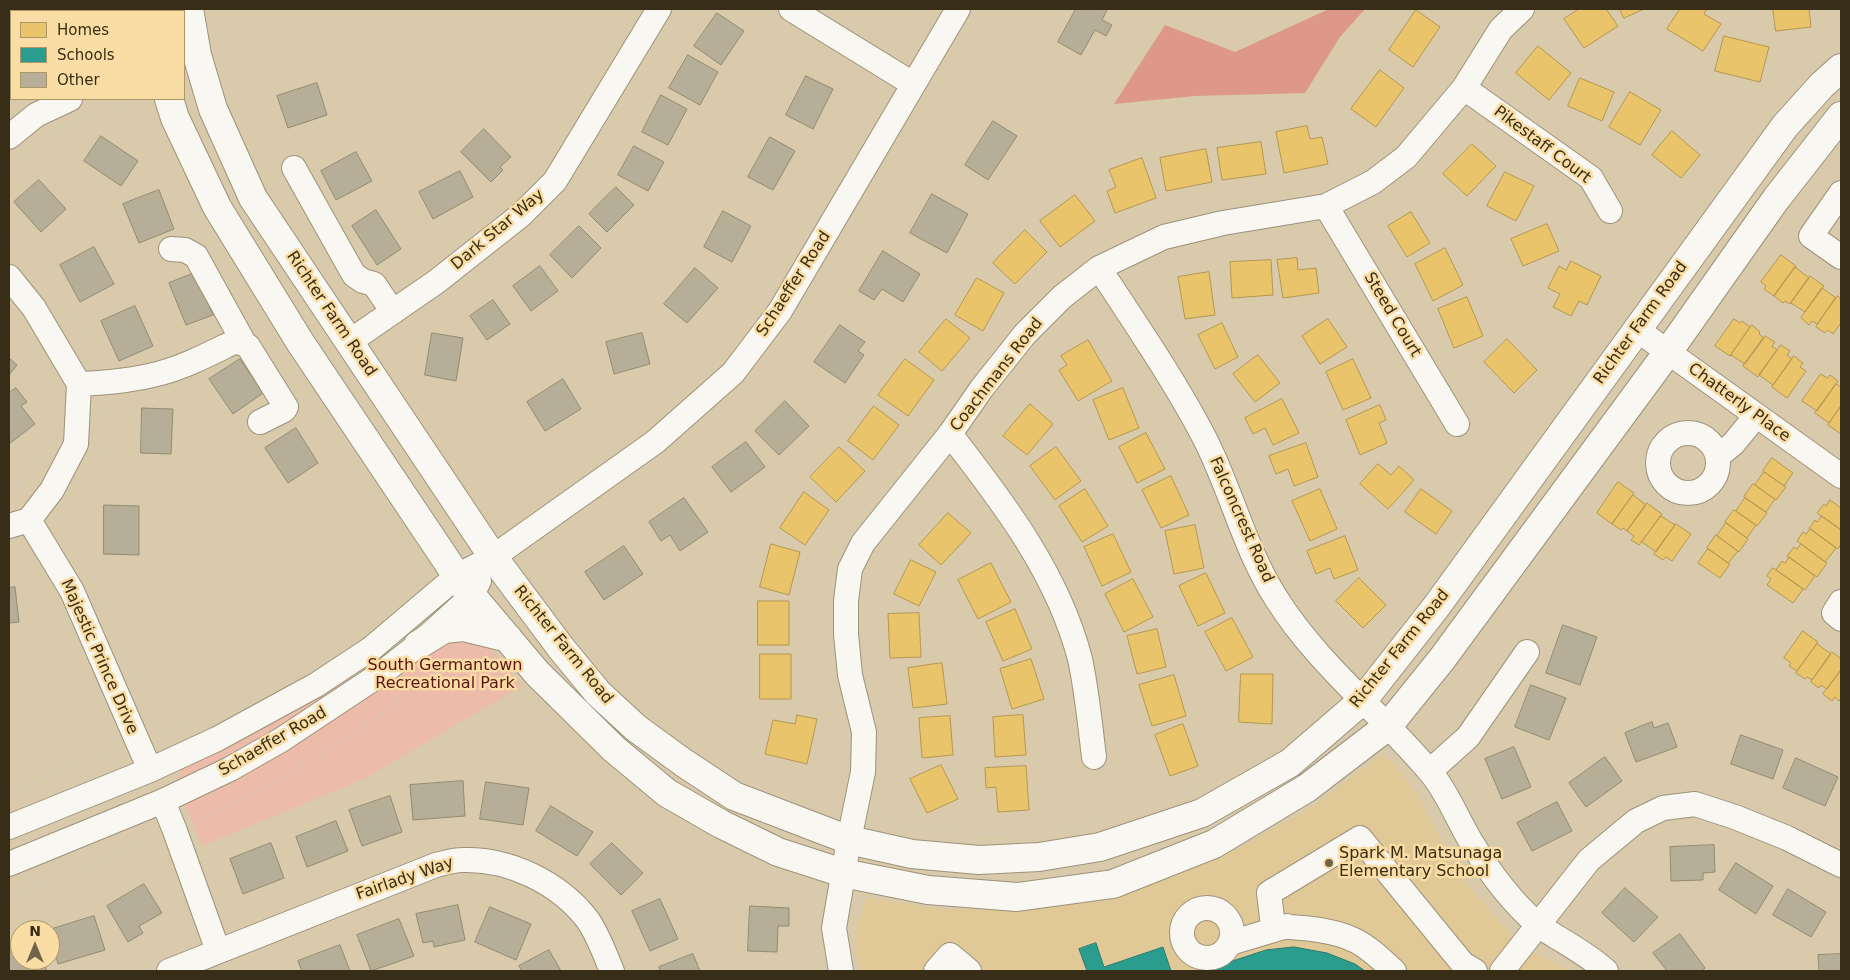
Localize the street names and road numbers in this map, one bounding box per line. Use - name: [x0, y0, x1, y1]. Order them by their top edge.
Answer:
- street label: Pikestaff Court: [1490, 102, 1594, 188]
- street label: Dark Star Way: [448, 186, 548, 274]
- street label: Schaeffer Road: [753, 228, 835, 340]
- street label: Richter Farm Road: [282, 248, 380, 380]
- street label: Richter Farm Road: [1590, 258, 1692, 388]
- street label: Steed Court: [1359, 269, 1425, 361]
- street label: Coachmans Road: [947, 314, 1047, 436]
- street label: Chatterly Place: [1684, 359, 1794, 447]
- street label: Falconcrest Road: [1205, 454, 1277, 586]
- street label: Majestic Prince Drive: [56, 576, 142, 738]
- street label: Richter Farm Road: [509, 582, 617, 708]
- street label: Richter Farm Road: [1346, 586, 1454, 712]
- street label: Schaeffer Road: [216, 703, 330, 781]
- street label: Fairlady Way: [354, 853, 456, 905]

